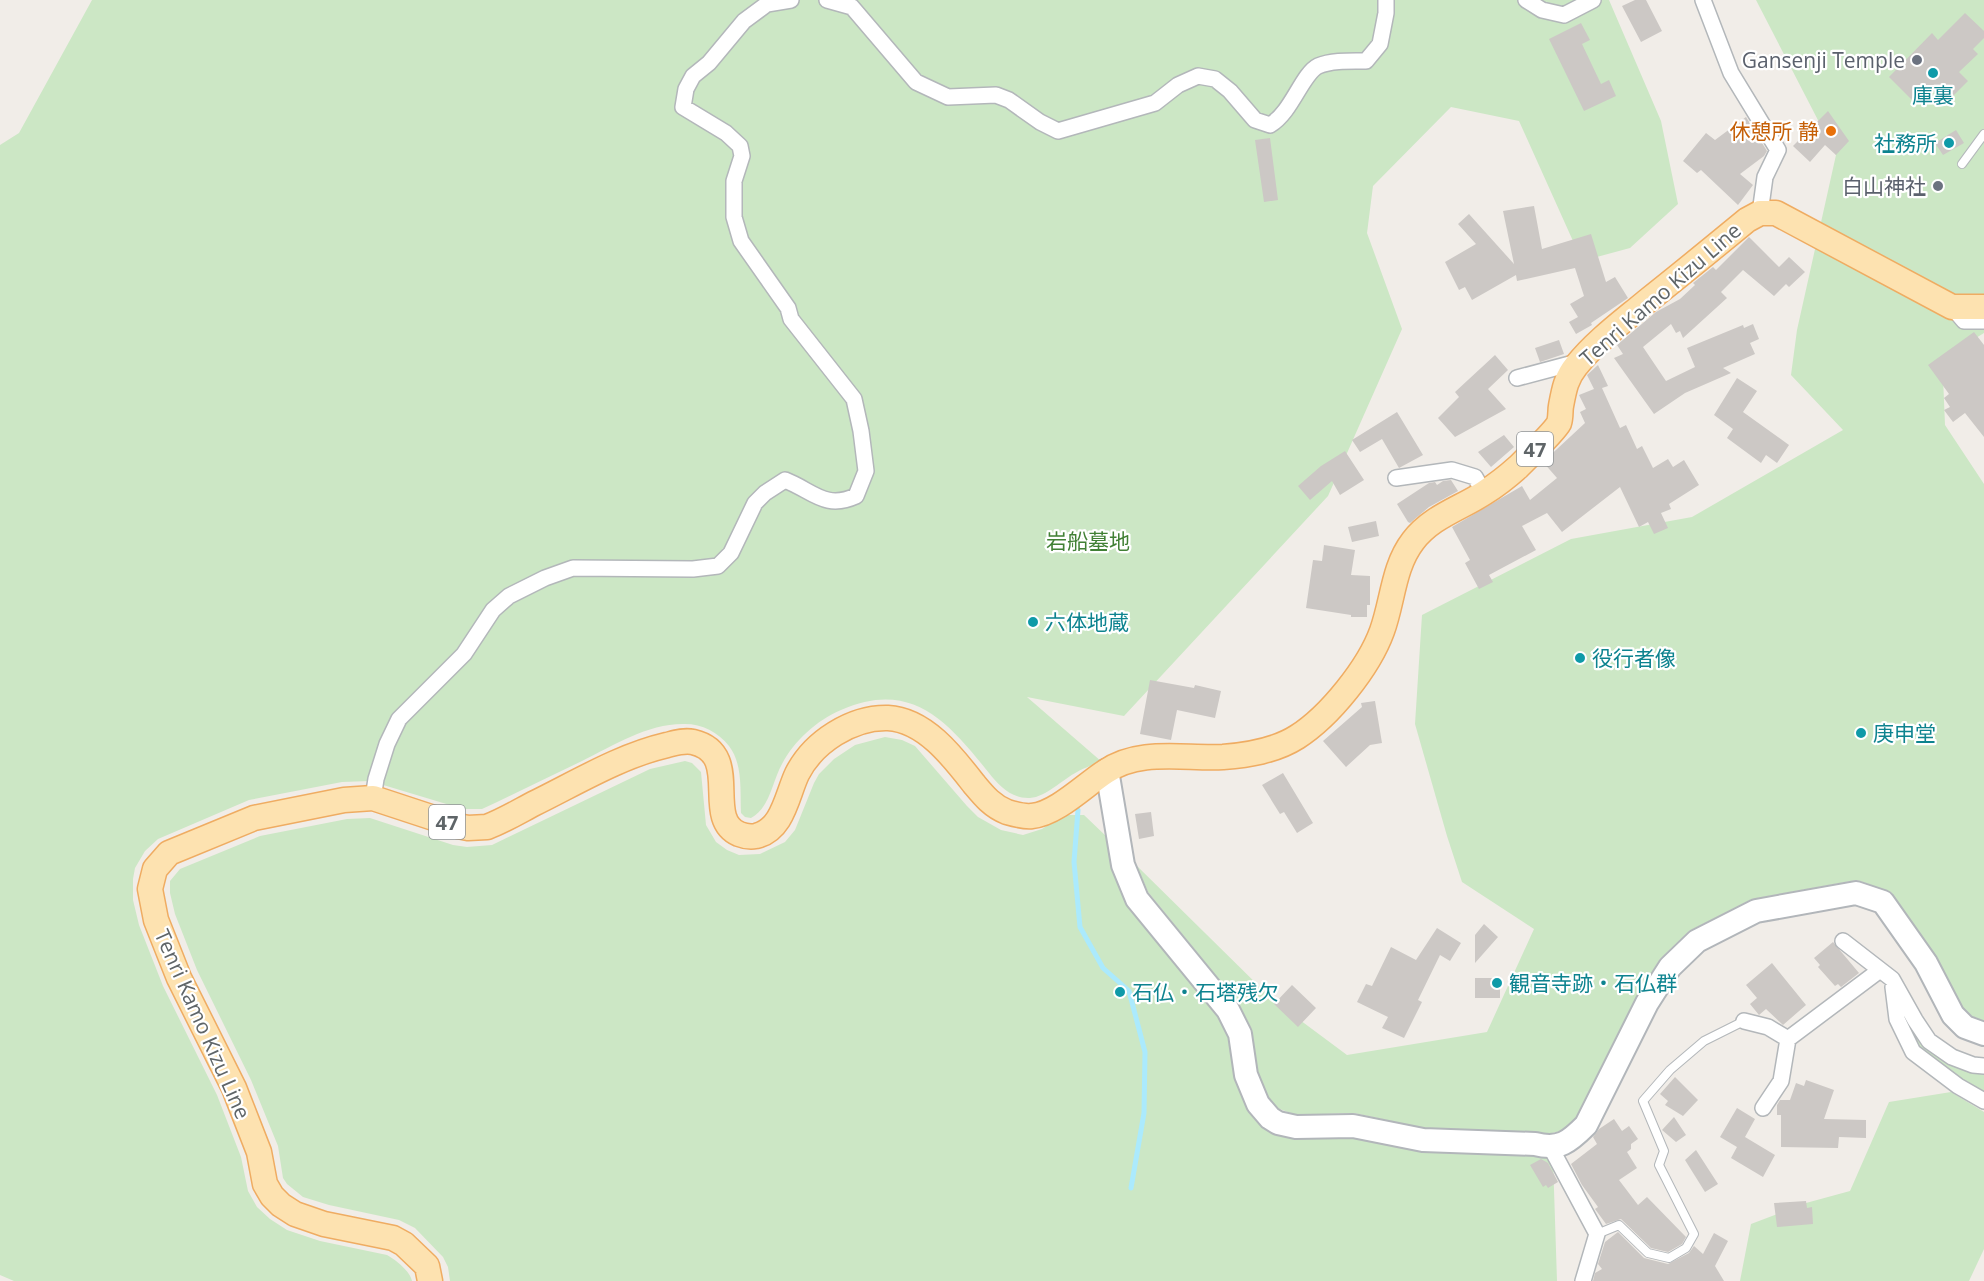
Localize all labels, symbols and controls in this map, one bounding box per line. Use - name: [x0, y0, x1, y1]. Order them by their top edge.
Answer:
- place label: Gansenji Temple: [1742, 46, 1905, 74]
- marker: Gansenji Temple: [1910, 53, 1924, 67]
- marker: 庫裏: [1926, 66, 1940, 80]
- place label: 庫裏: [1912, 81, 1954, 109]
- place label: 休憩所 静: [1730, 117, 1819, 145]
- marker: 休憩所 静: [1824, 124, 1838, 138]
- place label: 社務所: [1874, 129, 1937, 157]
- marker: 社務所: [1942, 136, 1956, 150]
- place label: 白山神社: [1842, 172, 1926, 200]
- marker: 白山神社: [1931, 179, 1945, 193]
- street label: Tenri Kamo Kizu Line: [1573, 216, 1747, 372]
- road number: 47: [1517, 432, 1553, 466]
- park label: 岩船墓地: [1046, 527, 1130, 555]
- place label: 六体地蔵: [1045, 608, 1129, 636]
- marker: 六体地蔵: [1026, 615, 1040, 629]
- place label: 役行者像: [1592, 644, 1676, 672]
- marker: 役行者像: [1573, 651, 1587, 665]
- place label: 庚申堂: [1873, 719, 1936, 747]
- marker: 庚申堂: [1854, 726, 1868, 740]
- road number: 47: [429, 805, 465, 839]
- street label: Tenri Kamo Kizu Line: [149, 925, 257, 1123]
- place label: 観音寺跡・石仏群: [1509, 969, 1677, 997]
- marker: 観音寺跡・石仏群: [1490, 976, 1504, 990]
- place label: 石仏・石塔残欠: [1132, 978, 1279, 1006]
- marker: 石仏・石塔残欠: [1113, 985, 1127, 999]

